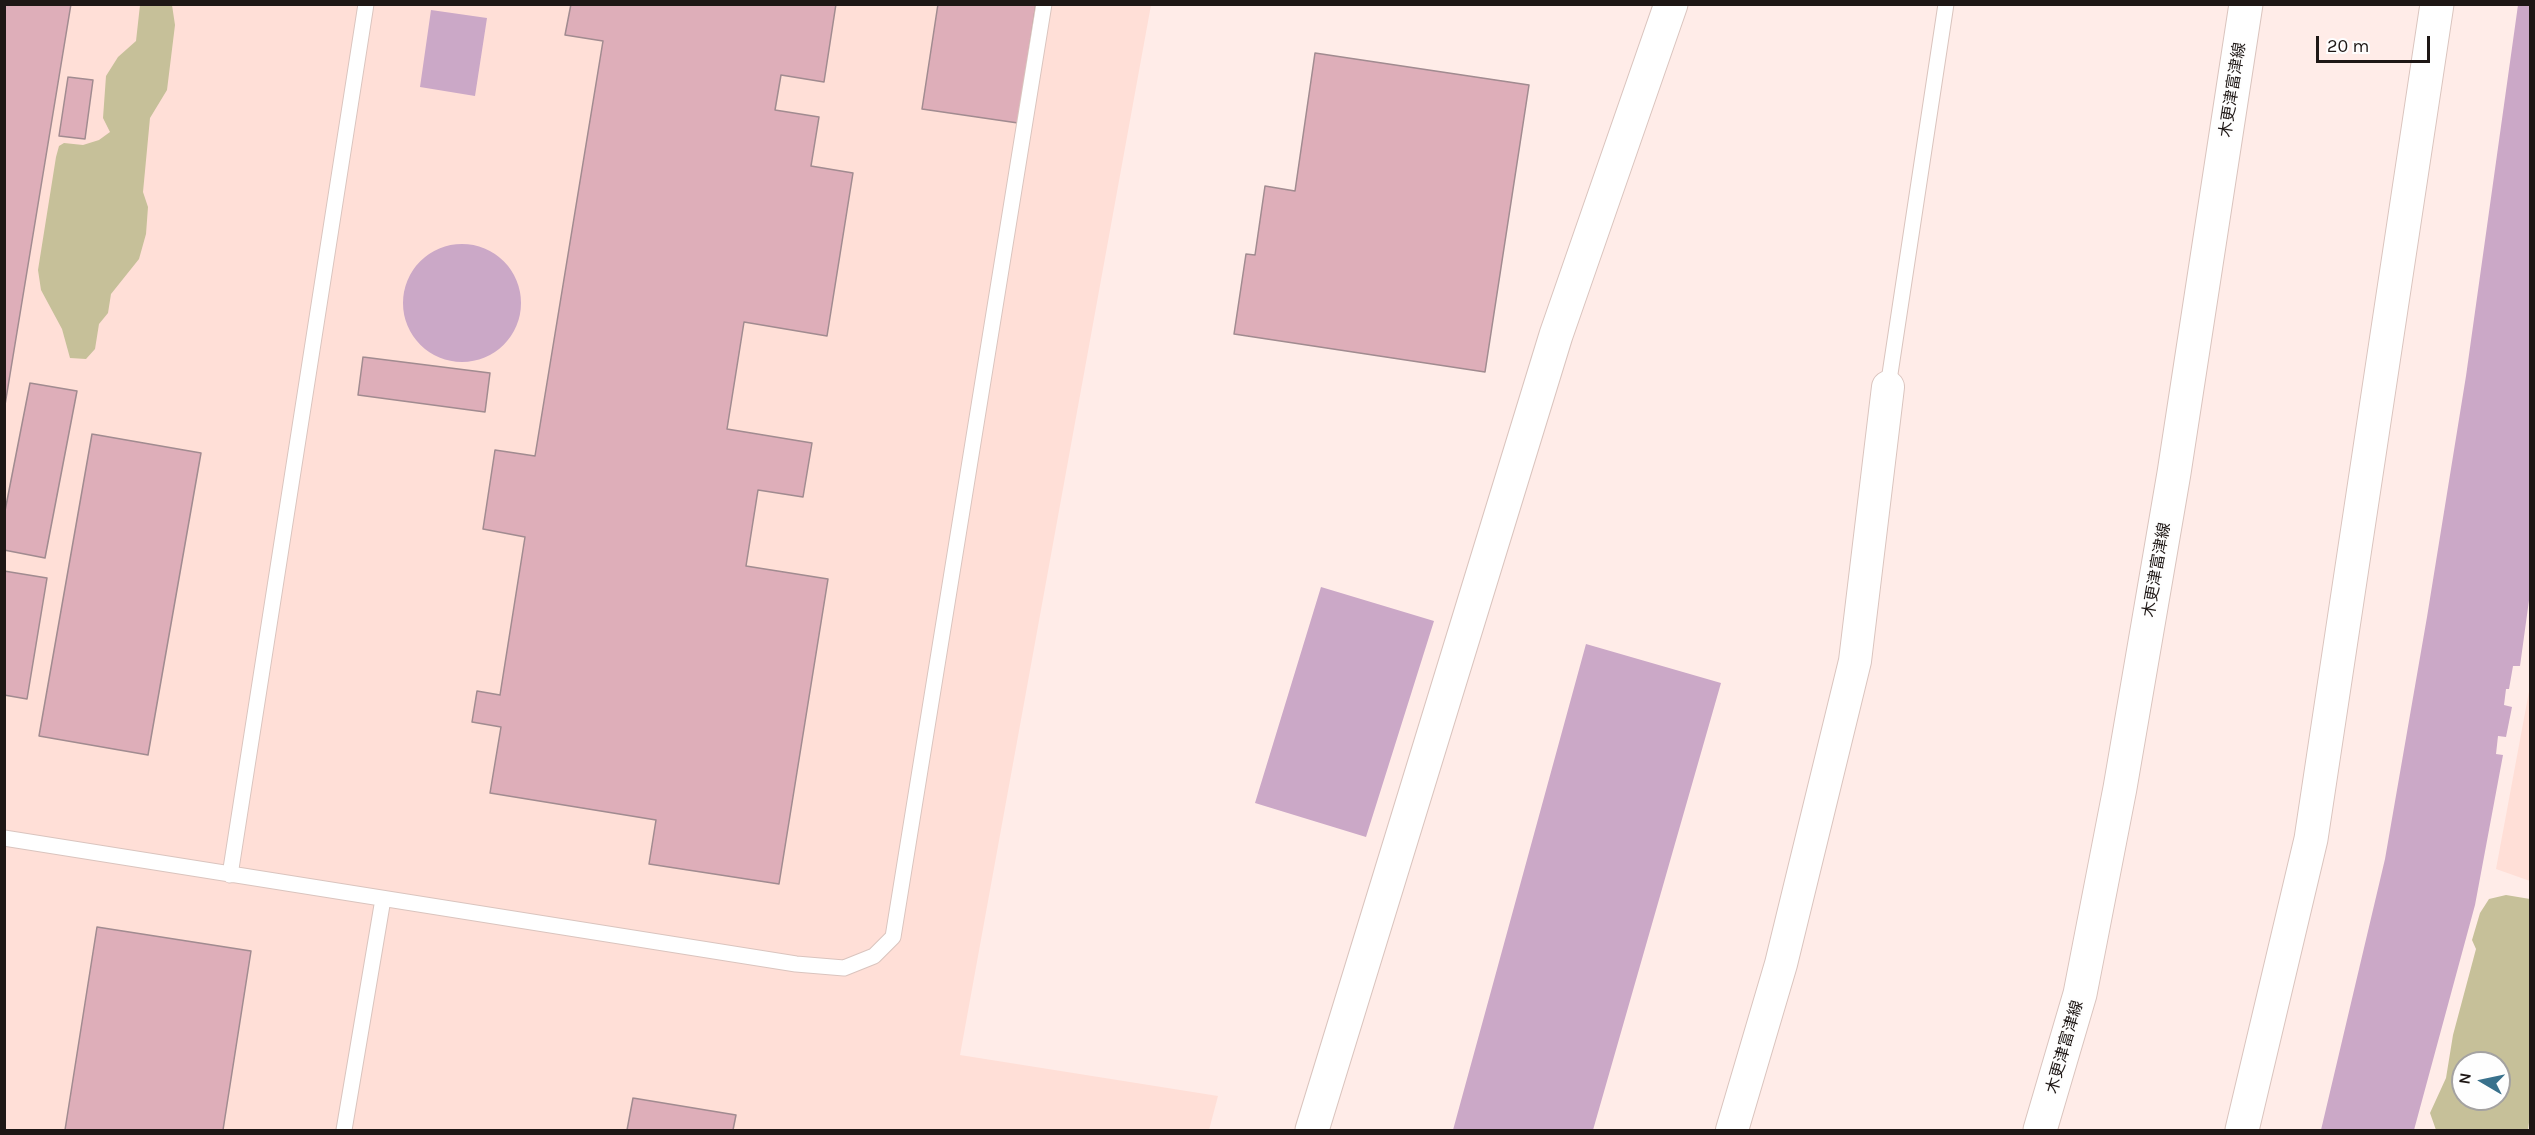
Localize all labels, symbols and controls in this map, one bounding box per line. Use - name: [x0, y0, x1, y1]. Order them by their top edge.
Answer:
- scale bar: [2319, 24, 2433, 62]
- text: 20 m: [2327, 35, 2369, 57]
- street label: 木更津富津線: [2216, 41, 2250, 139]
- street label: 木更津富津線: [2139, 521, 2175, 619]
- street label: 木更津富津線: [2043, 998, 2087, 1096]
- north arrow: [2451, 1051, 2511, 1111]
- text: N: [2454, 1071, 2475, 1086]

